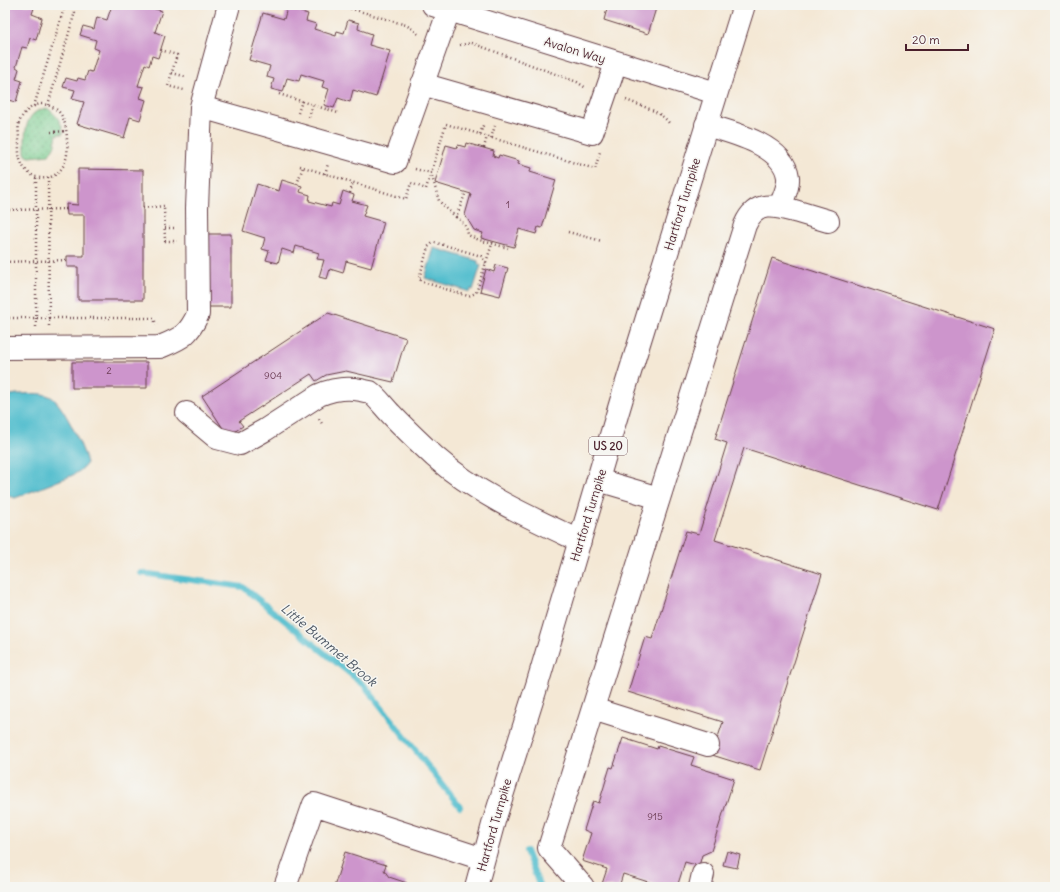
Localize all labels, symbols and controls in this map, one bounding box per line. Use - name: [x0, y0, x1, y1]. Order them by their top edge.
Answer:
- scale bar: [906, 26, 968, 52]
- text: 20 m: [912, 32, 940, 47]
- street label: Avalon Way: [542, 34, 608, 66]
- street label: Hartford Turnpike: [661, 156, 703, 252]
- house number: 1: [506, 198, 510, 211]
- house number: 2: [106, 364, 112, 377]
- house number: 904: [264, 369, 282, 382]
- road number: US 20: [589, 437, 627, 455]
- street label: Hartford Turnpike: [567, 467, 609, 563]
- water label: Little Bummet Brook: [278, 600, 382, 691]
- street label: Hartford Turnpike: [474, 777, 514, 873]
- house number: 915: [647, 810, 663, 823]

